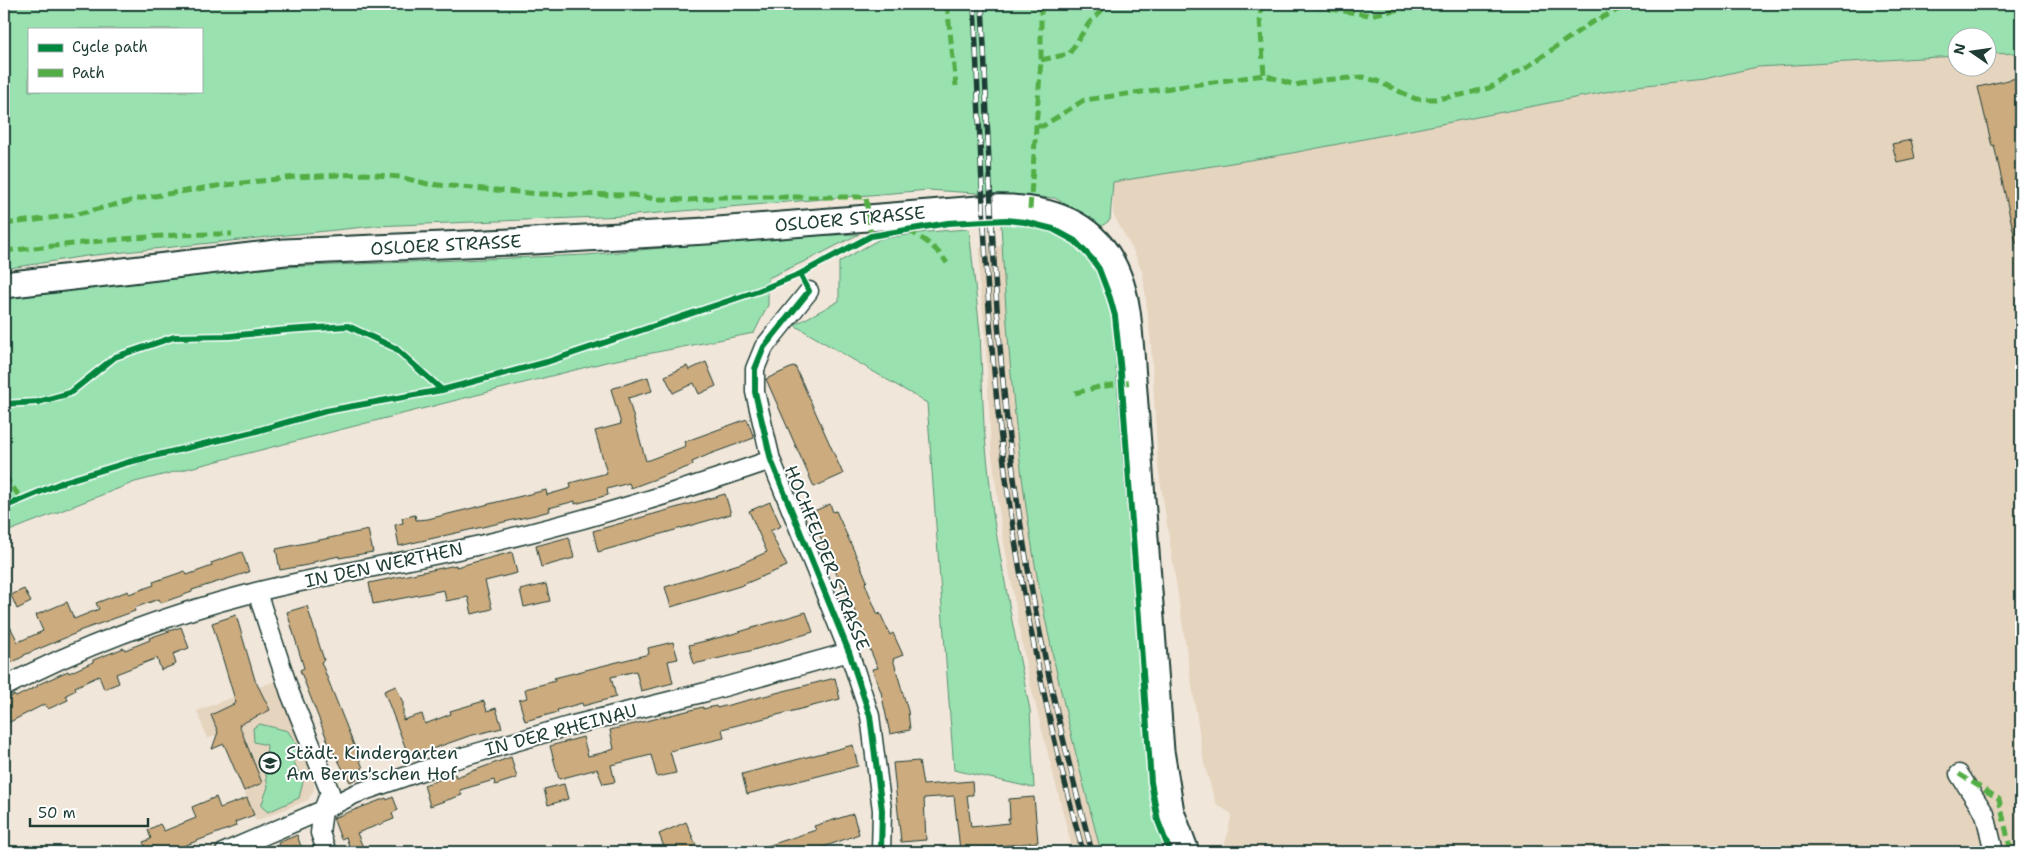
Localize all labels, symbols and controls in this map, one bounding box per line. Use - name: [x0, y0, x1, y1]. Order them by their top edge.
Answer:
- legend: [28, 28, 202, 92]
- north arrow: [1948, 28, 1998, 78]
- text: Cycle path: [72, 37, 148, 57]
- text: N: [1949, 42, 1969, 57]
- text: Path: [72, 63, 105, 83]
- street label: OSLOER STRASSE: [774, 200, 926, 238]
- street label: OSLOER STRASSE: [370, 229, 522, 261]
- street label: HOCHFELDER STRASSE: [779, 462, 875, 654]
- street label: IN DEN WERTHEN: [303, 537, 465, 593]
- street label: IN DER RHEINAU: [482, 698, 640, 762]
- place label: Städt. Kindergarten Am Berns'schen Hof: [286, 741, 458, 786]
- school or university icon: Städt. Kindergarten Am Berns'schen Hof: [258, 751, 282, 775]
- scale bar: [30, 796, 148, 828]
- text: 50 m: [38, 803, 76, 823]

